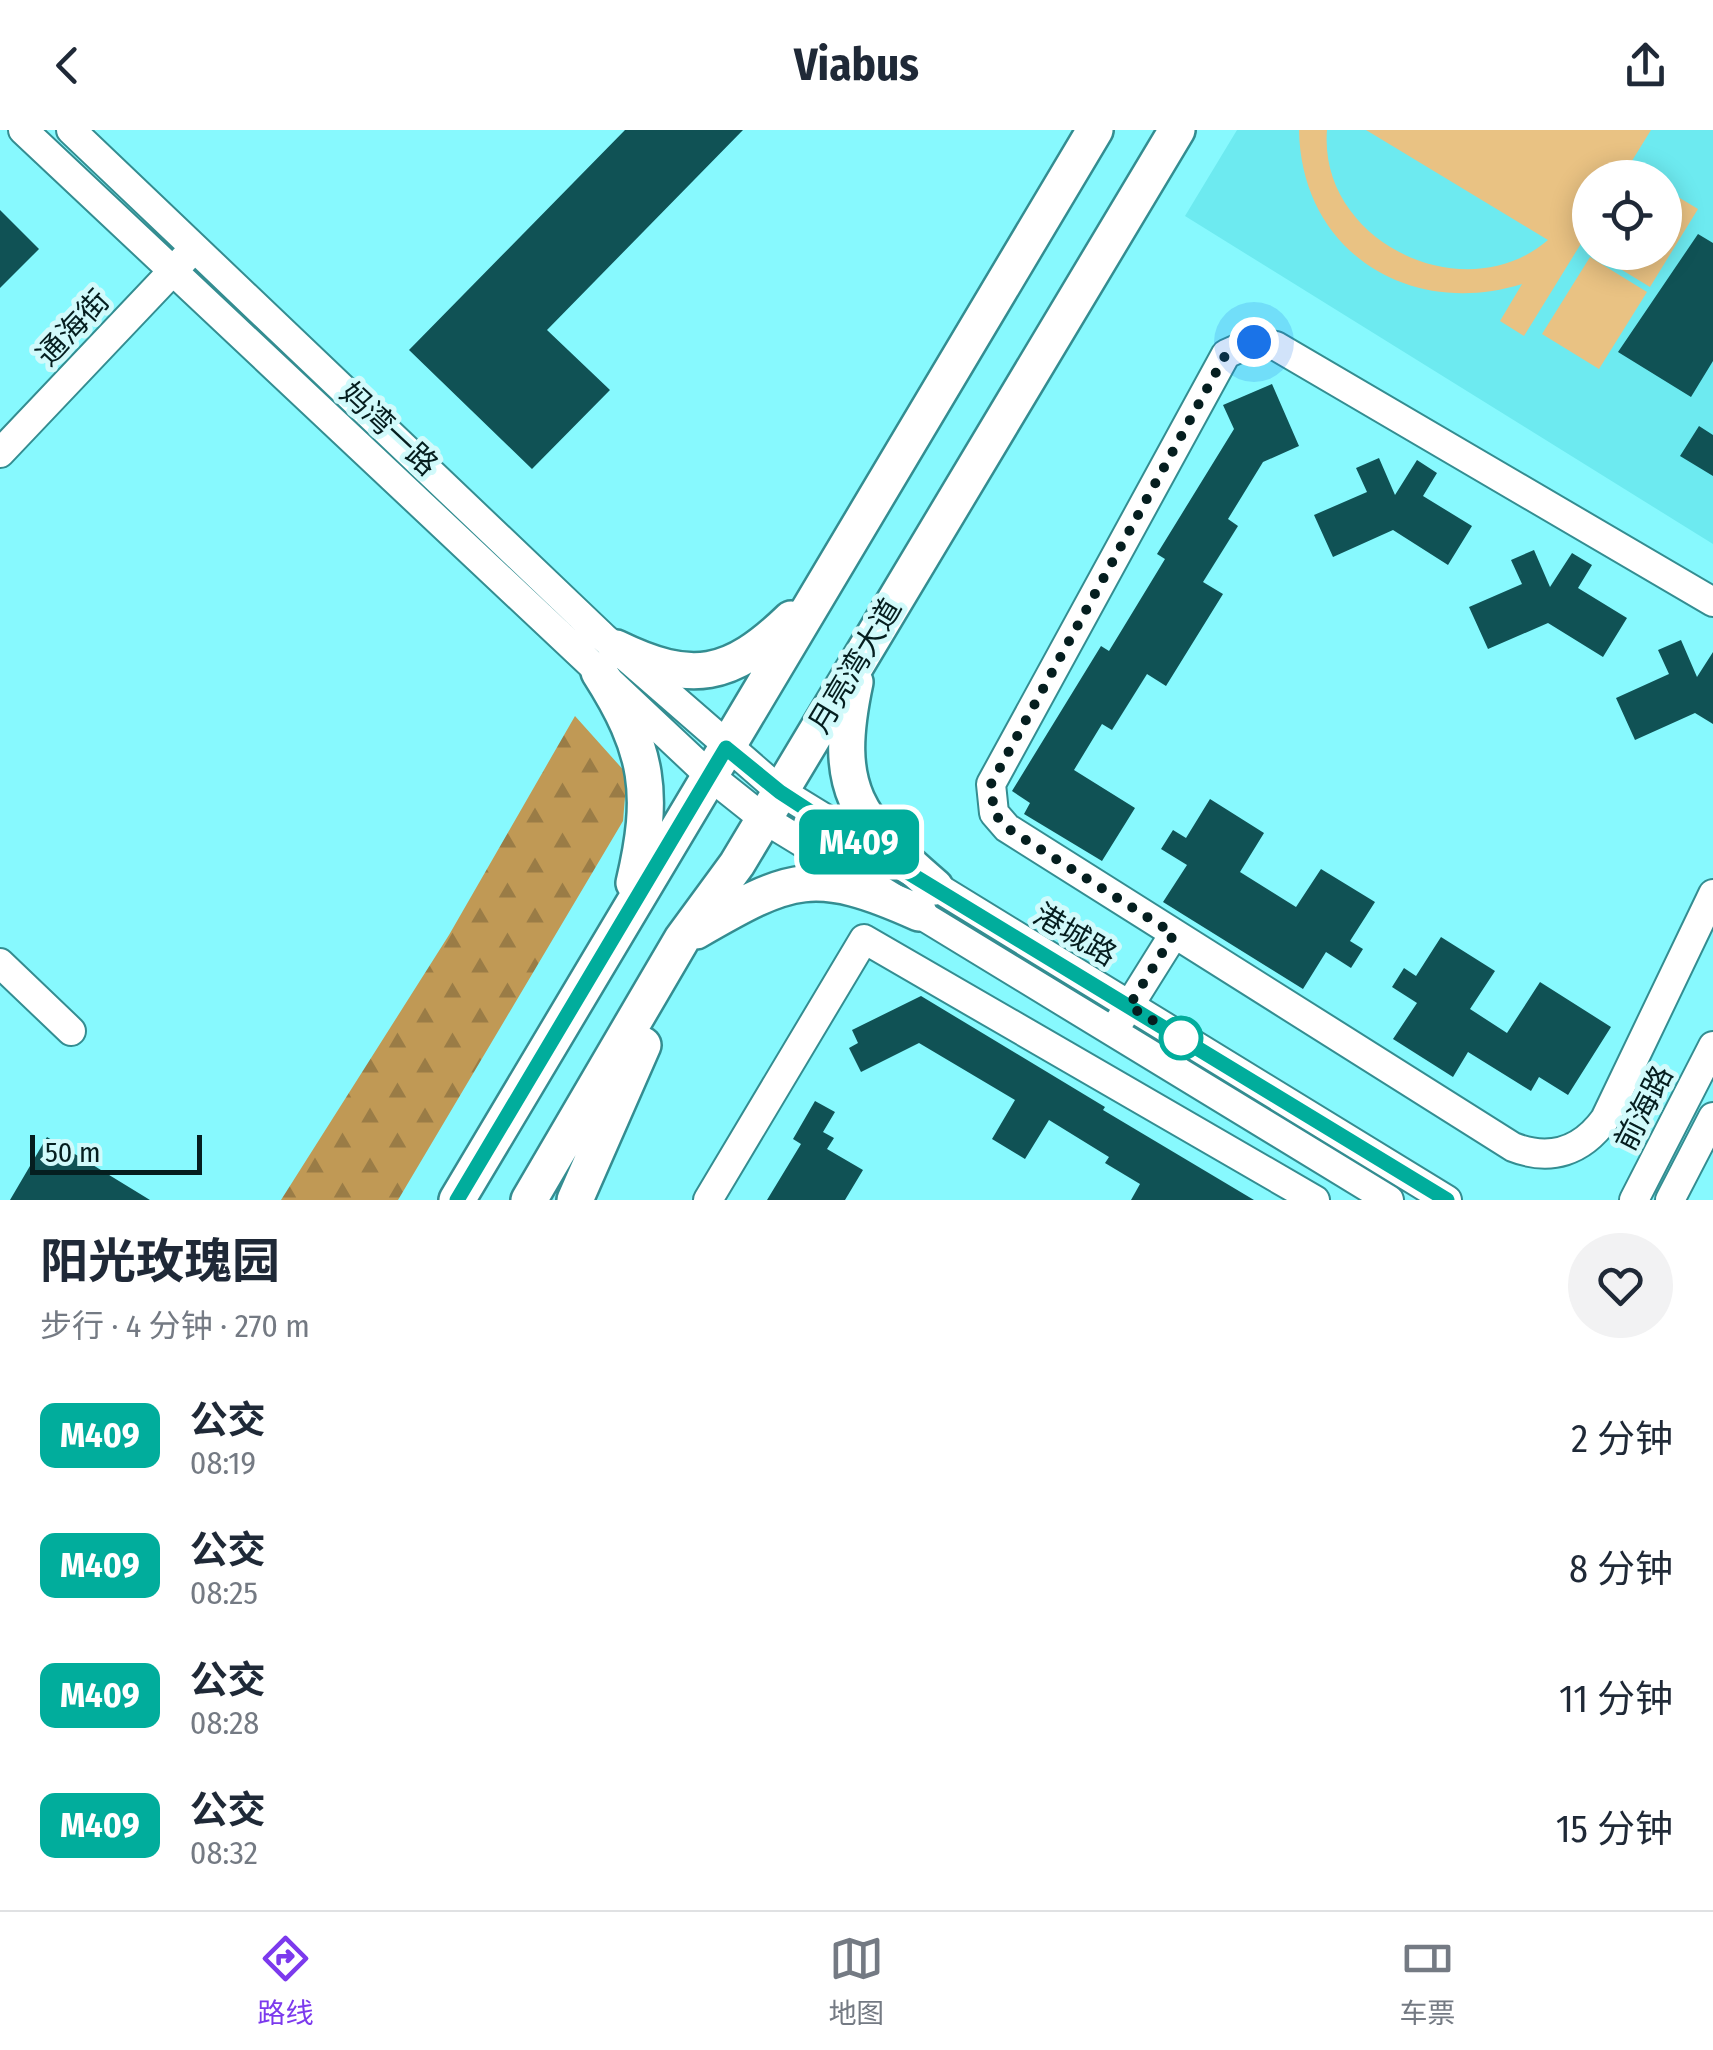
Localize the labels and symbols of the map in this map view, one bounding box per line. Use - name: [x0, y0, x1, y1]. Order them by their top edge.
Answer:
- street label: 通海街: [29, 283, 117, 373]
- your location: [1229, 317, 1279, 367]
- street label: 妈湾一路: [333, 375, 445, 483]
- street label: 月亮湾大道: [801, 592, 909, 740]
- line badge: M409: [789, 810, 929, 874]
- street label: 港城路: [1027, 896, 1123, 974]
- unlabelled marker: [1160, 1017, 1202, 1059]
- street label: 前海路: [1608, 1060, 1680, 1156]
- scale bar: [30, 1130, 202, 1174]

